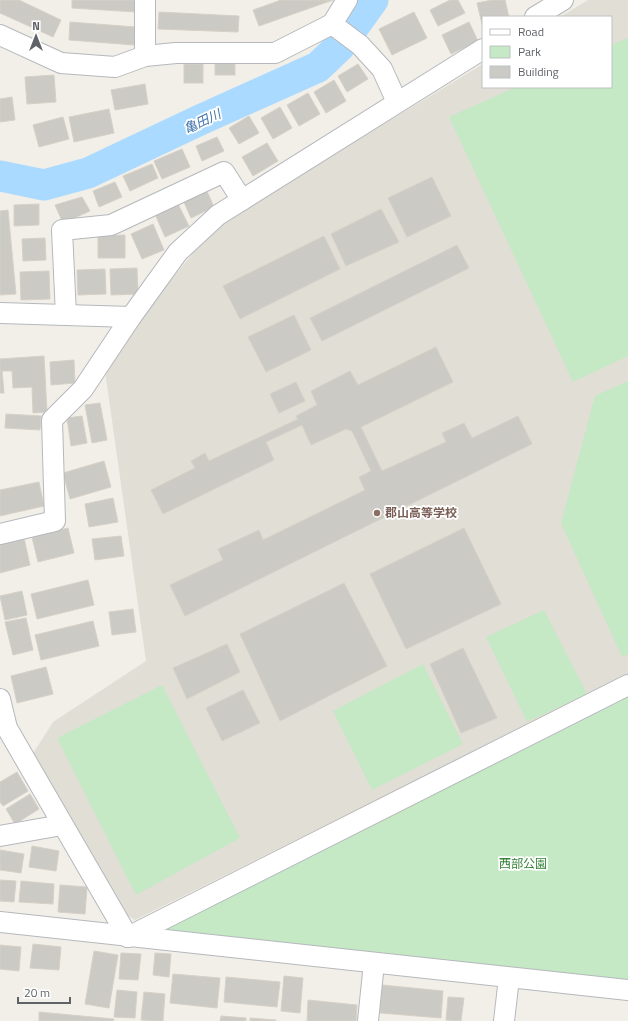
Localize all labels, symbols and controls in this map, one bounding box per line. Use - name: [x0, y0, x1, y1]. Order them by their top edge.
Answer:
- north arrow: [16, 16, 56, 56]
- legend: [482, 16, 612, 88]
- text: N: [32, 18, 40, 34]
- text: Road: [518, 22, 544, 41]
- text: Park: [518, 42, 541, 61]
- text: Building: [518, 62, 559, 81]
- water label: 亀田川: [180, 103, 226, 138]
- place label: 郡山高等学校: [385, 503, 457, 522]
- marker: 郡山高等学校: [372, 508, 382, 518]
- park label: 西部公園: [499, 854, 547, 873]
- scale bar: [18, 979, 70, 1005]
- text: 20 m: [24, 983, 50, 1002]

